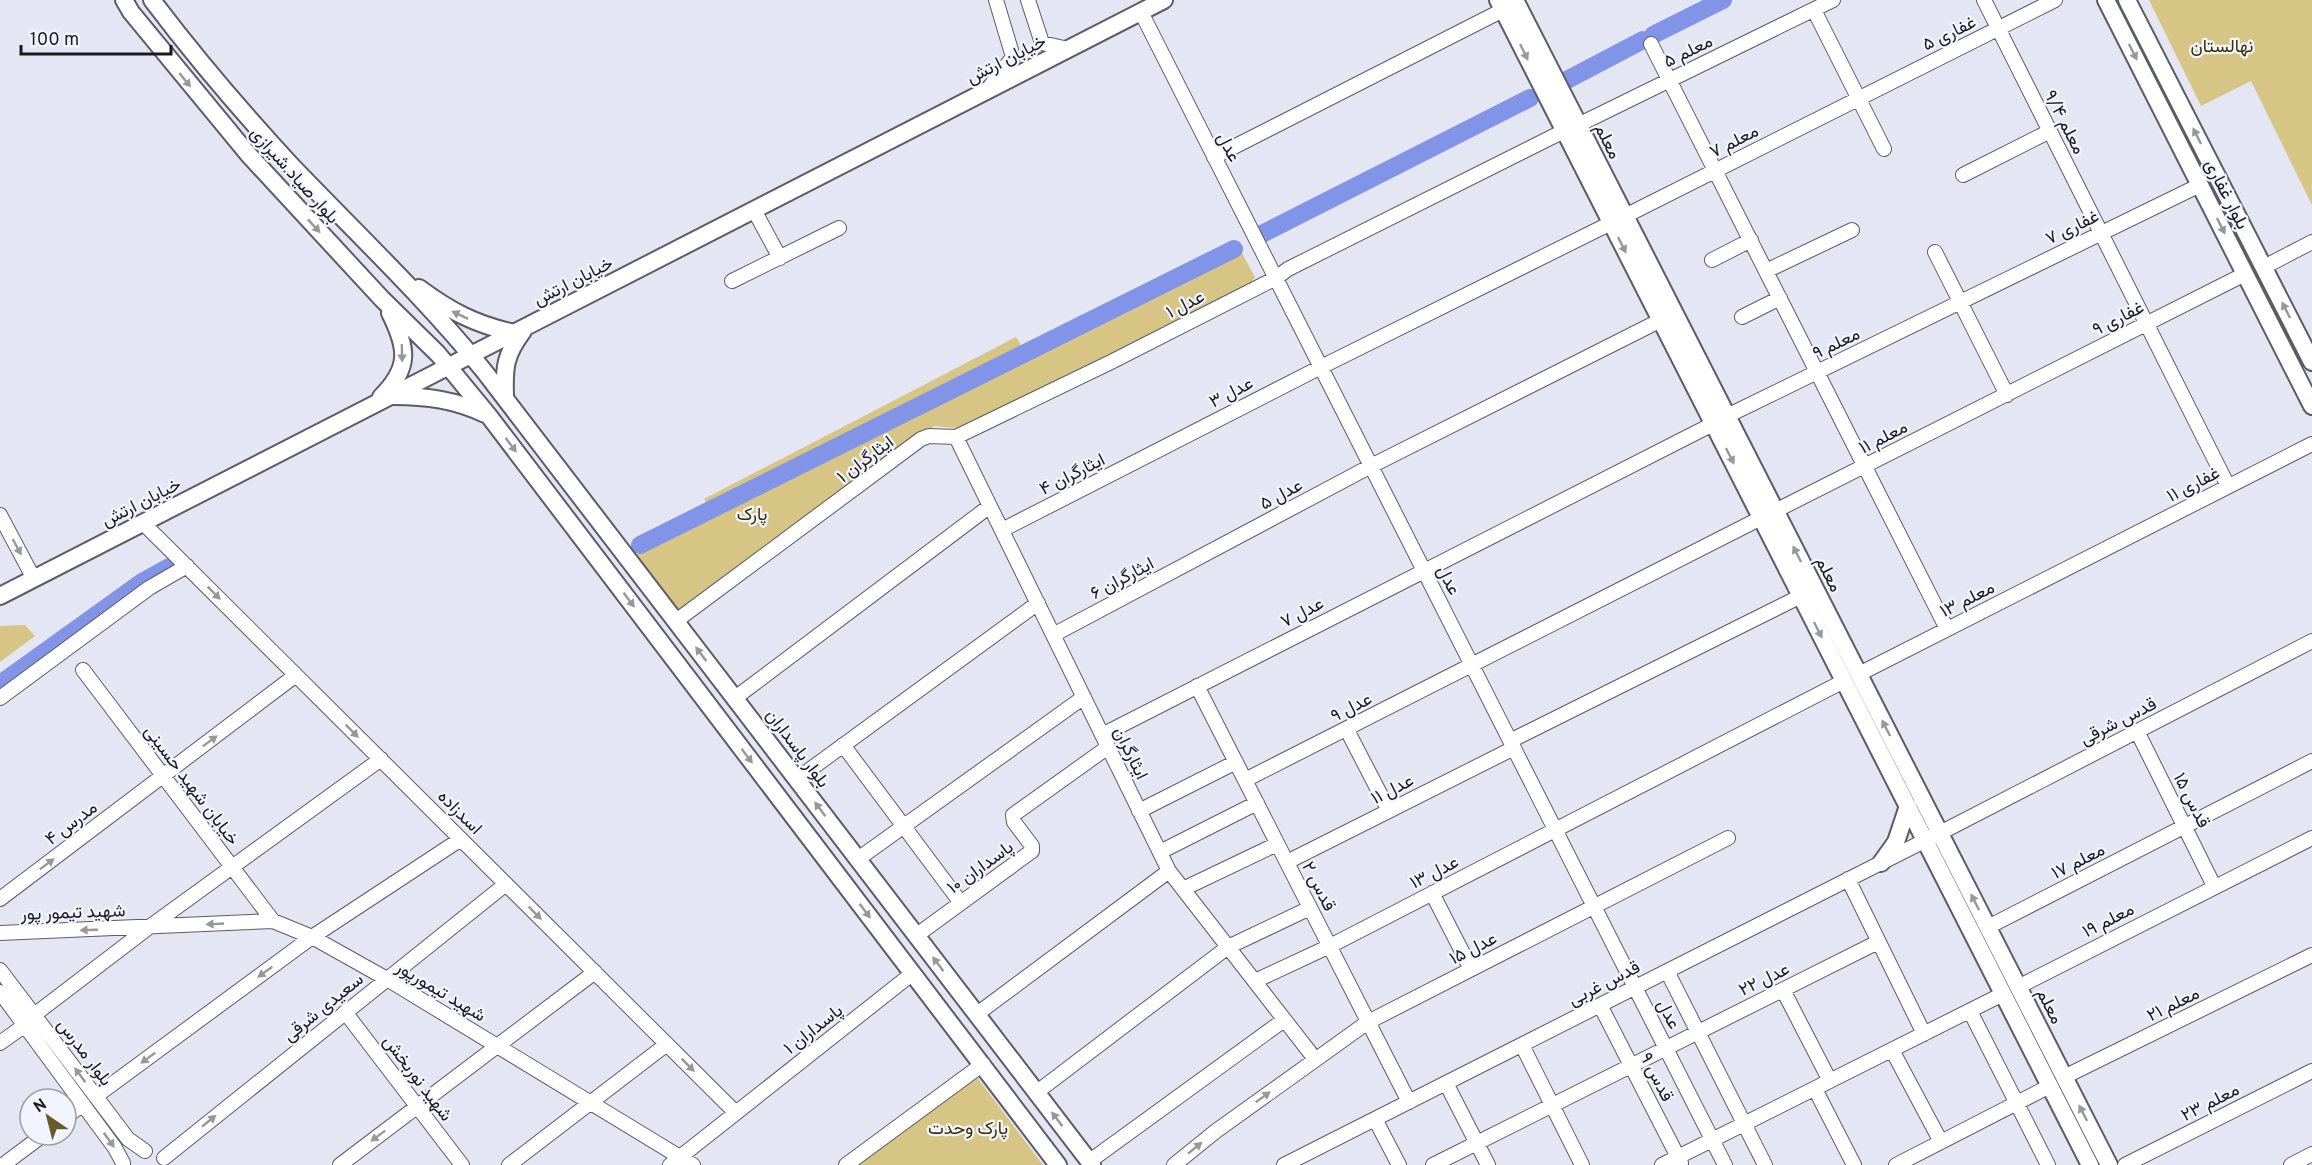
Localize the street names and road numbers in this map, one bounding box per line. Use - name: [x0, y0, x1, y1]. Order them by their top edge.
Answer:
- street label: غفاری ۵: [1919, 12, 1980, 57]
- street label: خیابان ارتش: [963, 30, 1050, 90]
- street label: معلم ۵: [1660, 31, 1717, 74]
- street label: معلم ۹/۴: [2038, 87, 2090, 159]
- street label: معلم: [1588, 120, 1625, 163]
- street label: معلم ۷: [1706, 120, 1763, 164]
- street label: بلوار صیاد شیرازی: [244, 123, 344, 229]
- street label: عدل: [1210, 129, 1245, 166]
- street label: بلوار غفاری: [2198, 156, 2253, 234]
- street label: غفاری ۷: [2042, 206, 2103, 251]
- street label: خیابان ارتش: [530, 252, 617, 312]
- street label: عدل ۱: [1163, 286, 1209, 325]
- street label: غفاری ۹: [2089, 297, 2148, 342]
- street label: معلم ۹: [1809, 323, 1864, 366]
- street label: عدل ۳: [1206, 373, 1258, 414]
- street label: معلم ۱۱: [1855, 416, 1912, 460]
- street label: ایثارگران ۱: [833, 431, 899, 489]
- street label: ایثارگران ۴: [1036, 449, 1109, 502]
- street label: غفاری ۱۱: [2163, 462, 2224, 508]
- street label: خیابان ارتش: [98, 473, 185, 533]
- street label: عدل ۵: [1256, 475, 1307, 516]
- street label: ایثارگران ۶: [1087, 553, 1159, 606]
- street label: معلم: [1809, 553, 1846, 596]
- street label: عدل: [1430, 562, 1465, 599]
- street label: معلم ۱۳: [1936, 577, 1999, 624]
- street label: عدل ۷: [1277, 593, 1328, 634]
- street label: عدل ۹: [1327, 688, 1376, 728]
- street label: قدس شرقی: [2076, 693, 2161, 751]
- street label: بلوار پاسداران: [760, 705, 834, 793]
- street label: خیابان شهید حسینی: [138, 721, 244, 851]
- street label: ایثارگران: [1107, 723, 1152, 784]
- street label: قدس ۱۵: [2167, 769, 2214, 832]
- street label: عدل ۱۱: [1367, 770, 1418, 811]
- street label: اسدزاده: [432, 786, 486, 840]
- street label: مدرس ۴: [41, 797, 103, 851]
- street label: پاسداران ۱۰: [943, 836, 1019, 900]
- street label: معلم ۱۷: [2048, 839, 2109, 886]
- street label: عدل ۱۳: [1406, 851, 1463, 895]
- street label: قدس ۲: [1295, 858, 1340, 915]
- street label: معلم ۱۹: [2079, 899, 2138, 944]
- street label: شهید تیمور پور: [19, 900, 126, 927]
- street label: عدل ۱۵: [1446, 928, 1501, 971]
- street label: شهید تیمورپور: [390, 956, 489, 1028]
- street label: قدس غربی: [1565, 956, 1645, 1012]
- street label: عدل ۲۲: [1736, 958, 1794, 1002]
- street label: سعیدی شرقی: [279, 969, 369, 1048]
- street label: معلم ۲۱: [2143, 983, 2204, 1028]
- street label: معلم: [2030, 985, 2067, 1028]
- street label: عدل: [1650, 996, 1685, 1033]
- street label: پاسداران ۱: [780, 1000, 848, 1060]
- street label: بلوار مدرس: [51, 1015, 117, 1091]
- street label: شهید نوربخش: [377, 1031, 457, 1127]
- street label: قدس ۹: [1634, 1049, 1678, 1106]
- street label: معلم ۲۳: [2178, 1079, 2244, 1128]

